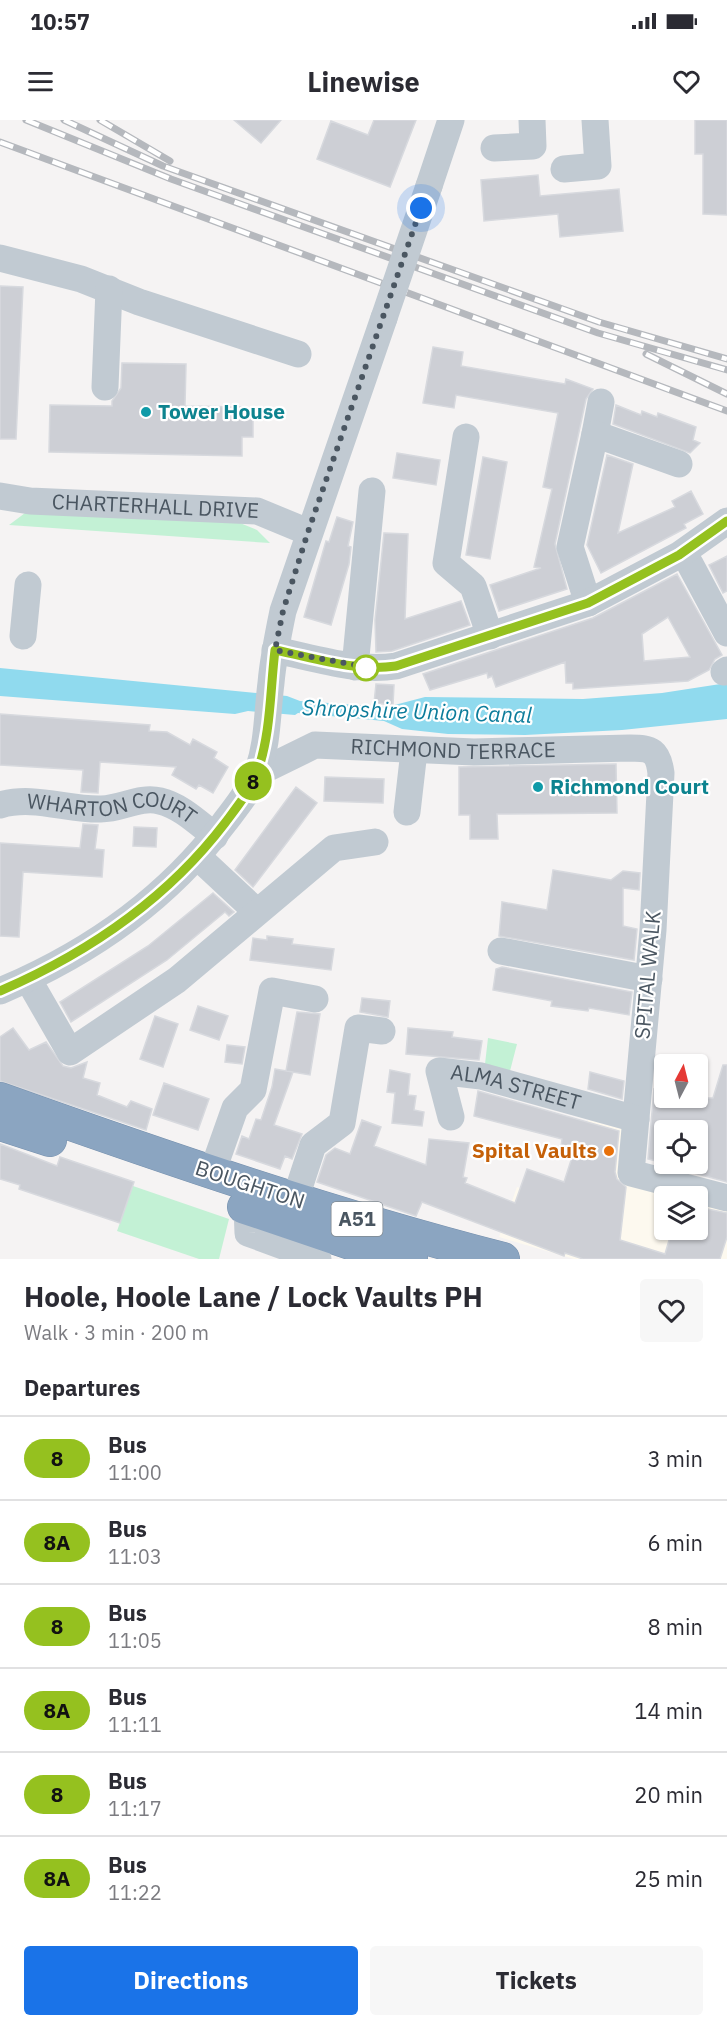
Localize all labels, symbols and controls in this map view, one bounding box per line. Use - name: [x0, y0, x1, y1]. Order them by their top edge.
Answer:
- text: 10:57: [30, 7, 90, 36]
- text: Linewise: [307, 64, 420, 99]
- icon: menu: [24, 65, 57, 98]
- icon: heart: [670, 65, 703, 98]
- your location: [406, 193, 436, 223]
- place label: Tower House: [158, 397, 285, 425]
- marker: Tower House: [139, 405, 153, 419]
- street label: CHARTERHALL DRIVE: [51, 487, 260, 524]
- unlabelled marker: [353, 655, 379, 681]
- water label: Shropshire Union Canal: [302, 692, 533, 729]
- street label: RICHMOND TERRACE: [350, 732, 556, 765]
- line badge: 8: [234, 762, 272, 800]
- text: 8: [247, 767, 259, 795]
- place label: Richmond Court: [550, 772, 709, 800]
- marker: Richmond Court: [531, 780, 545, 794]
- street label: WHARTON COURT: [26, 785, 203, 830]
- street label: SPITAL WALK: [627, 910, 667, 1040]
- north arrow: [654, 1054, 708, 1108]
- map controls: [654, 1054, 708, 1240]
- street label: ALMA STREET: [449, 1057, 584, 1116]
- button: locate: [654, 1120, 708, 1174]
- place label: Spital Vaults: [472, 1136, 597, 1164]
- marker: Spital Vaults: [602, 1144, 616, 1158]
- street label: BOUGHTON: [192, 1153, 309, 1215]
- button: layers: [654, 1186, 708, 1240]
- road number: A51: [332, 1202, 382, 1236]
- text: Hoole, Hoole Lane / Lock Vaults PH: [24, 1278, 483, 1315]
- button: heart: [640, 1279, 703, 1342]
- text: Walk · 3 min · 200 m: [24, 1319, 209, 1346]
- text: Departures: [24, 1373, 140, 1402]
- text: Bus: [108, 1430, 147, 1459]
- text: 8: [51, 1444, 63, 1472]
- text: 3 min: [647, 1444, 703, 1473]
- text: 11:00: [108, 1459, 162, 1486]
- text: Bus: [108, 1514, 147, 1543]
- text: 8A: [44, 1528, 71, 1556]
- text: 6 min: [647, 1528, 703, 1557]
- text: 11:03: [108, 1543, 162, 1570]
- text: Bus: [108, 1598, 147, 1627]
- text: 8: [51, 1612, 63, 1640]
- text: 8 min: [647, 1612, 703, 1641]
- text: 11:05: [108, 1627, 162, 1654]
- text: Bus: [108, 1682, 147, 1711]
- text: 8A: [44, 1696, 71, 1724]
- text: 14 min: [634, 1696, 703, 1725]
- text: 11:11: [108, 1711, 162, 1738]
- text: Bus: [108, 1766, 147, 1795]
- text: 8: [51, 1780, 63, 1808]
- text: 20 min: [634, 1780, 703, 1809]
- text: 11:17: [108, 1795, 162, 1822]
- text: Bus: [108, 1850, 147, 1879]
- text: 8A: [44, 1864, 71, 1892]
- text: 25 min: [634, 1864, 703, 1893]
- text: 11:22: [108, 1879, 162, 1906]
- button: Directions: [24, 1946, 358, 2015]
- button: Tickets: [370, 1946, 703, 2015]

